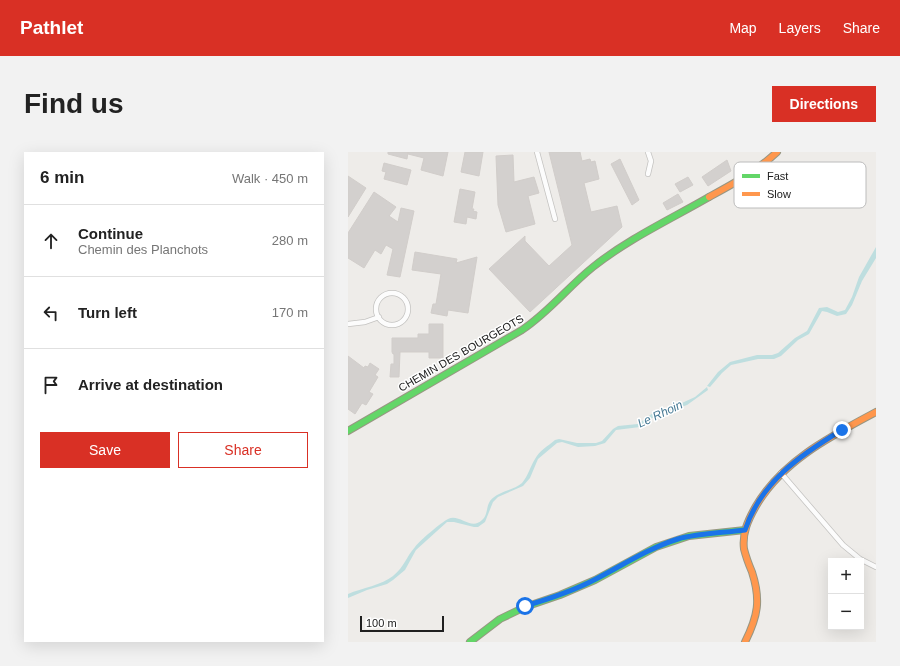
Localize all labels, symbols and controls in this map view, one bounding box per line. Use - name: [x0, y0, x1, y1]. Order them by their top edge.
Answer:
- text: Pathlet: [20, 17, 83, 38]
- text: Map: [729, 20, 757, 36]
- text: Layers: [779, 20, 821, 36]
- text: Share: [843, 20, 880, 36]
- button: Directions: [772, 86, 876, 122]
- text: Find us: [24, 88, 124, 119]
- legend: [734, 162, 866, 208]
- text: 6 min: [40, 168, 84, 187]
- text: Fast: [767, 170, 788, 182]
- text: Walk · 450 m: [232, 171, 308, 186]
- text: Slow: [767, 188, 791, 200]
- text: Continue: [78, 225, 143, 242]
- icon: ahead: [40, 230, 62, 252]
- text: 280 m: [272, 233, 308, 248]
- text: Chemin des Planchots: [78, 242, 208, 257]
- icon: left: [40, 302, 62, 324]
- text: Turn left: [78, 304, 137, 321]
- text: 170 m: [272, 305, 308, 320]
- street label: CHEMIN DES BOURGEOTS: [396, 312, 526, 394]
- icon: arrive: [40, 374, 62, 396]
- text: Arrive at destination: [78, 376, 223, 393]
- water label: Le Rhoin: [635, 397, 685, 430]
- route end: [833, 421, 851, 439]
- button: Save: [40, 432, 170, 468]
- button: Share: [178, 432, 308, 468]
- map controls: [828, 558, 864, 630]
- button: +: [828, 558, 864, 594]
- button: −: [828, 594, 864, 630]
- route start: [516, 597, 534, 615]
- scale bar: [360, 614, 444, 633]
- text: 100 m: [366, 617, 397, 629]

